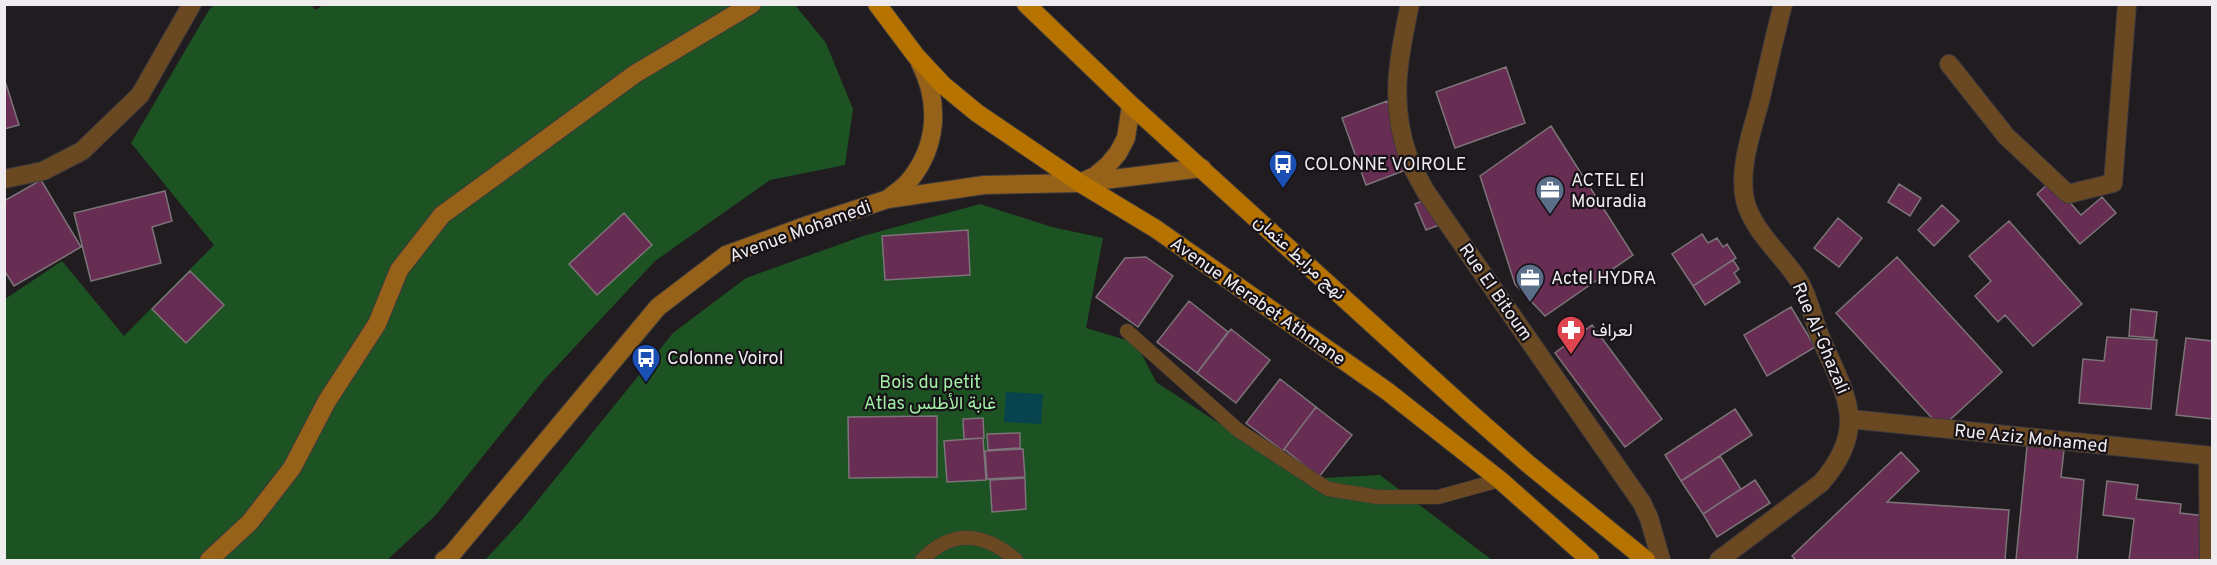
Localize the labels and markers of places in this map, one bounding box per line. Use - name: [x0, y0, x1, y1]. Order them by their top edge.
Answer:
- bus stop icon: COLONNE VOIROLE: [1267, 148, 1299, 190]
- place label: COLONNE VOIROLE: [1304, 154, 1467, 177]
- place label: ACTEL El Mouradia: [1571, 170, 1646, 214]
- office icon: ACTEL El Mouradia: [1534, 174, 1566, 216]
- office icon: Actel HYDRA: [1514, 262, 1546, 304]
- place label: Actel HYDRA: [1551, 268, 1656, 291]
- pharmacy icon: لعراف: [1555, 314, 1587, 356]
- place label: لعراف: [1592, 320, 1633, 343]
- bus stop icon: Colonne Voirol: [630, 342, 662, 384]
- place label: Colonne Voirol: [667, 348, 783, 371]

